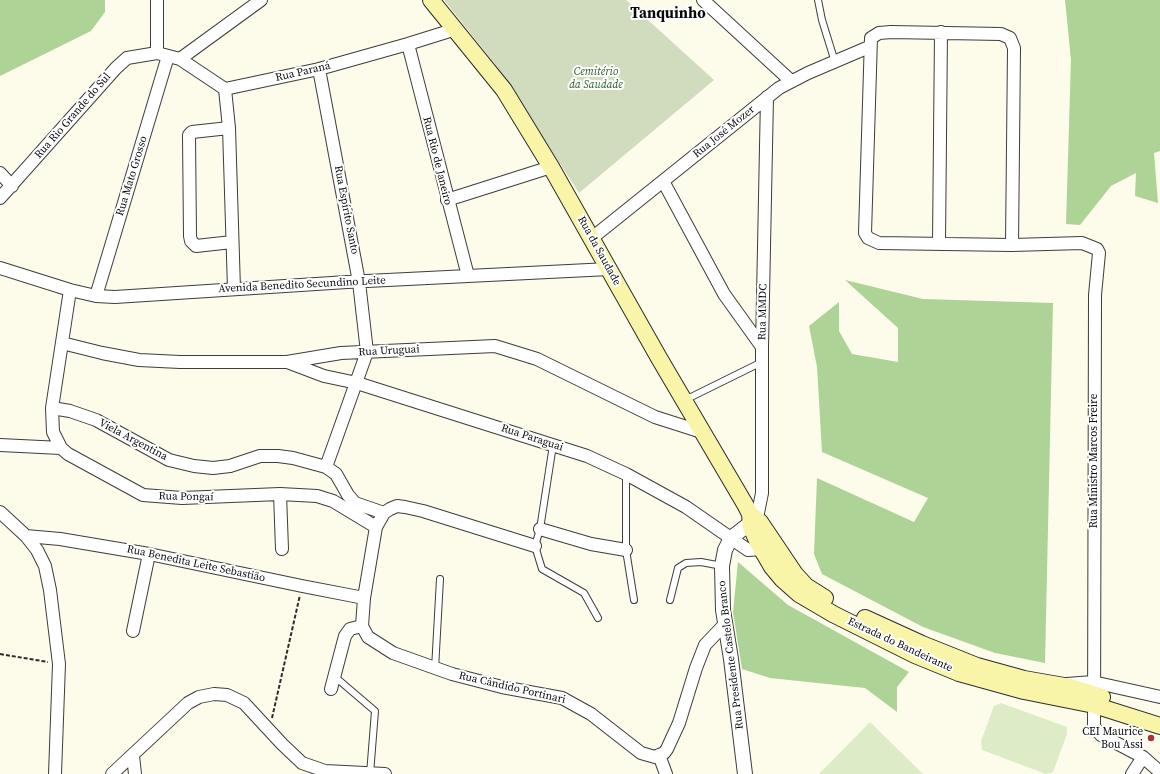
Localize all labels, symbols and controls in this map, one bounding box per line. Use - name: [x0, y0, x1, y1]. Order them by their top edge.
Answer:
- district label: Tanquinho: [630, 5, 706, 23]
- street label: Rua Paraná: [274, 59, 332, 85]
- park label: Cemitério da Saudade: [569, 65, 623, 91]
- street label: Rua Rio Grande do Sul: [32, 70, 114, 162]
- street label: Rua José Mozer: [691, 103, 757, 161]
- street label: Rua Rio de Janeiro: [420, 115, 454, 207]
- street label: Rua Mato Grosso: [114, 134, 150, 218]
- street label: Rua Espírito Santo: [331, 165, 361, 255]
- street label: Rua da Saudade: [575, 214, 623, 288]
- street label: Avenida Benedito Secundino Leite: [218, 274, 386, 296]
- street label: Rua MMDC: [756, 284, 770, 340]
- street label: Rua Uruguai: [358, 343, 420, 359]
- street label: Rua Ministro Marcos Freire: [1087, 394, 1101, 528]
- street label: Viela Argentina: [96, 416, 170, 464]
- street label: Rua Paraguai: [499, 422, 565, 454]
- street label: Rua Pongaí: [158, 490, 214, 504]
- street label: Rua Benedita Leite Sebastião: [126, 543, 266, 585]
- street label: Rua Presidente Castelo Branco: [715, 580, 747, 730]
- street label: Estrada do Bandeirante: [845, 615, 955, 675]
- street label: Rua Cândido Portinari: [457, 669, 567, 707]
- place label: CEI Maurice Bou Assi: [1082, 725, 1143, 751]
- marker: CEI Maurice Bou Assi: [1146, 733, 1156, 743]

